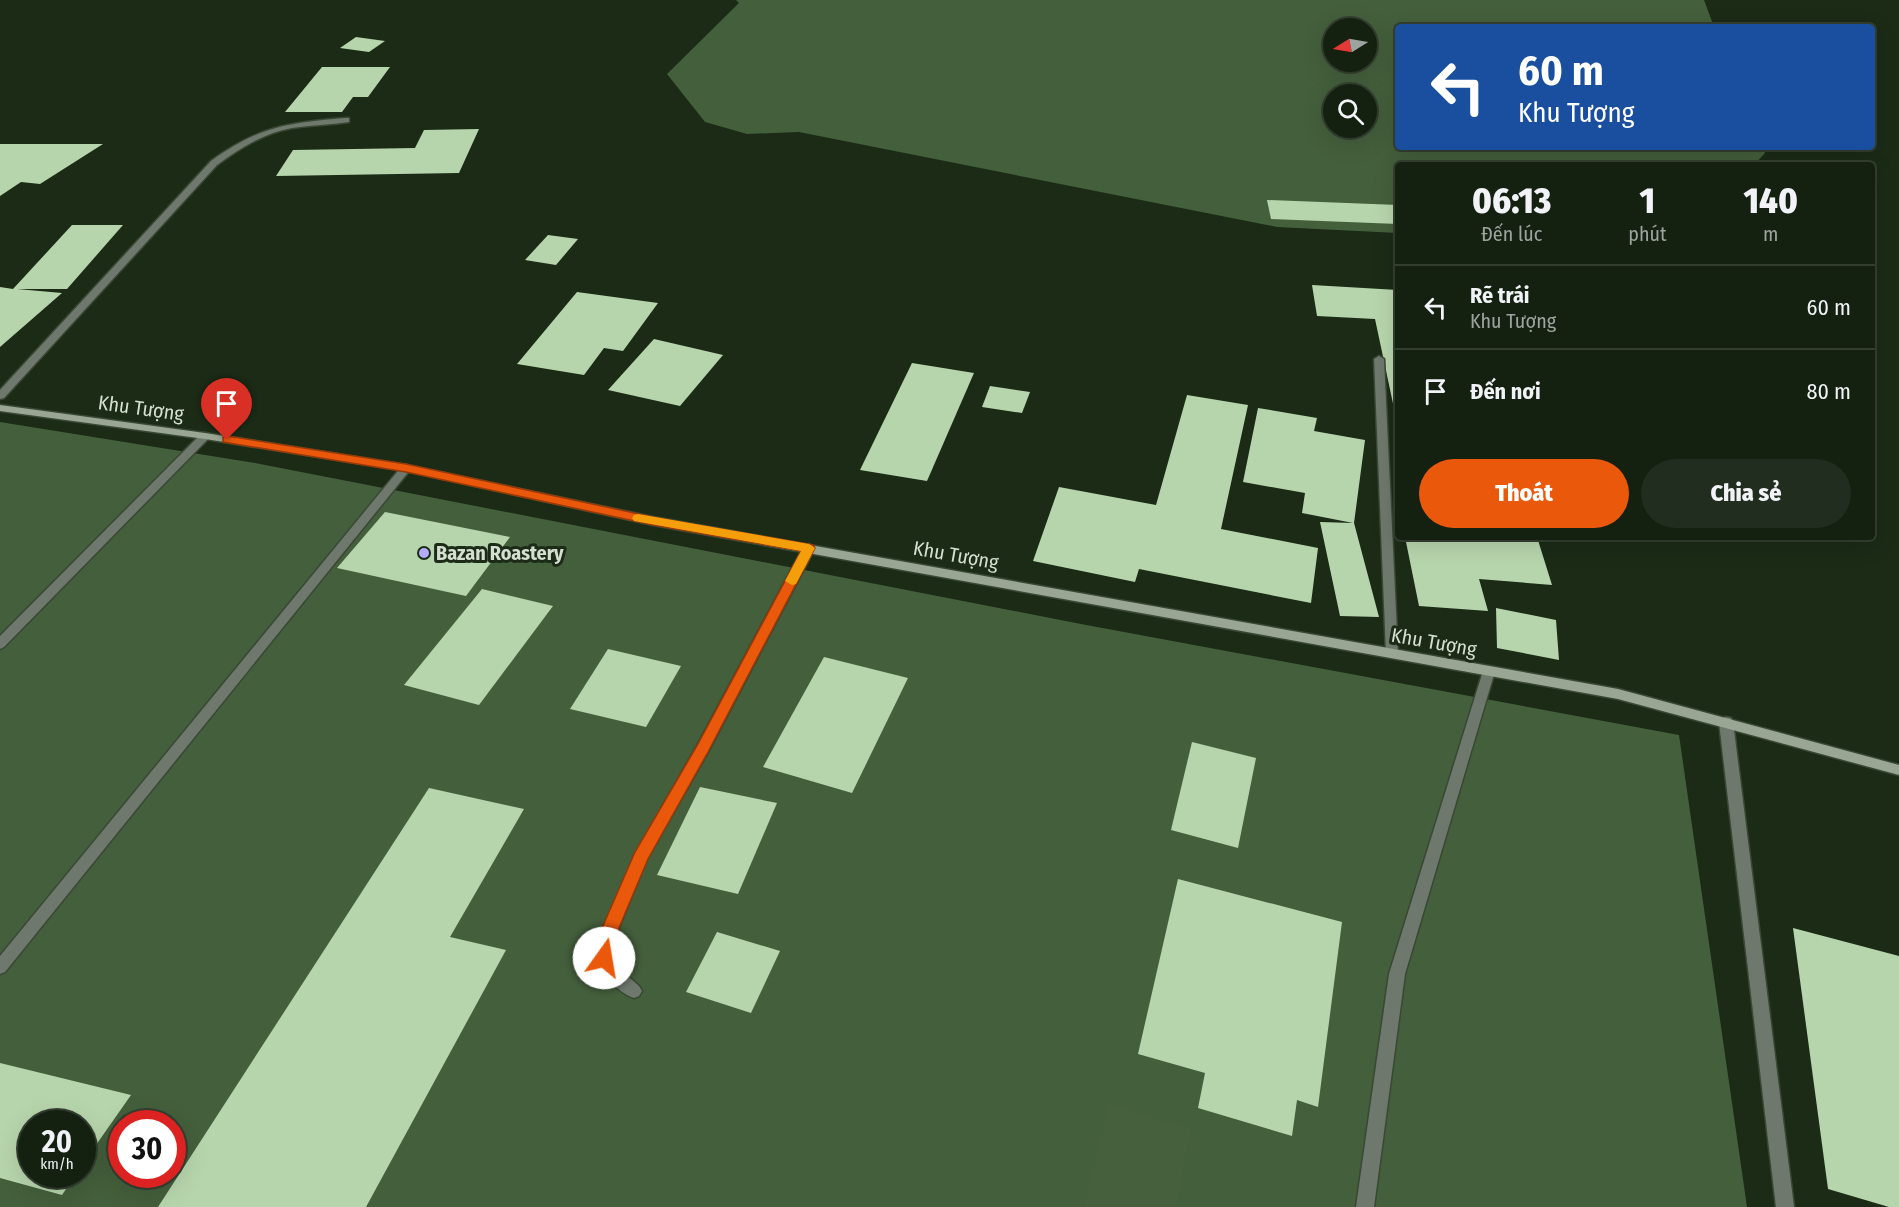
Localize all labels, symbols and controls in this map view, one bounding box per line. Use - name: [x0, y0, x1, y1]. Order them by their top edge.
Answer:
- north arrow: [1323, 18, 1377, 72]
- map controls: [1323, 18, 1377, 138]
- text: 60 m: [1518, 46, 1604, 96]
- icon: left: [1419, 48, 1497, 126]
- button: search: [1323, 84, 1377, 138]
- text: Khu Tượng: [1518, 97, 1634, 129]
- text: 06:13: [1472, 179, 1551, 223]
- text: 1: [1640, 179, 1655, 223]
- text: 140: [1744, 179, 1798, 223]
- text: Đến lúc: [1481, 222, 1542, 246]
- text: phút: [1628, 222, 1666, 246]
- text: m: [1763, 222, 1778, 246]
- text: Rẽ trái: [1470, 282, 1530, 309]
- icon: left: [1419, 291, 1452, 324]
- text: 60 m: [1807, 294, 1851, 321]
- text: Khu Tượng: [1470, 309, 1556, 333]
- icon: arrive: [1419, 375, 1452, 408]
- pin: [201, 378, 252, 440]
- text: Đến nơi: [1470, 378, 1541, 405]
- text: 80 m: [1806, 378, 1851, 405]
- icon: arrive: [210, 387, 243, 420]
- street label: Khu Tượng: [97, 390, 186, 426]
- button: Thoát: [1419, 459, 1629, 528]
- button: Chia sẻ: [1641, 459, 1851, 528]
- street label: Khu Tượng: [911, 536, 1001, 574]
- place label: Bazan Roastery: [436, 541, 564, 565]
- marker: Bazan Roastery: [417, 546, 431, 560]
- street label: Khu Tượng: [1389, 623, 1479, 661]
- position arrow: [572, 926, 636, 990]
- speed limit sign: 30: [108, 1110, 186, 1188]
- text: 20: [42, 1124, 72, 1160]
- text: km/h: [40, 1155, 74, 1173]

